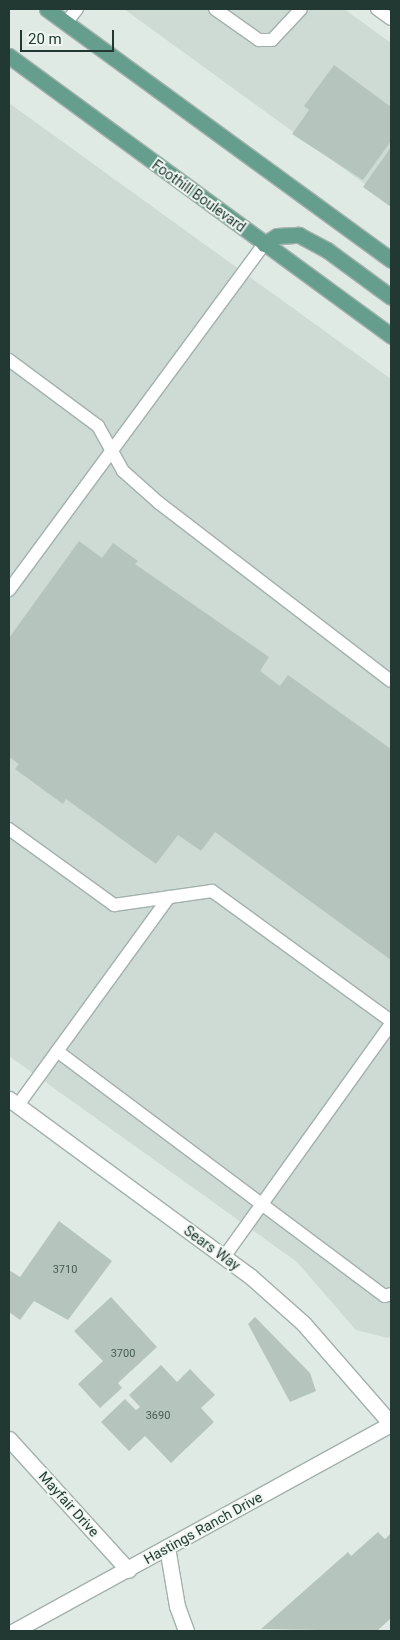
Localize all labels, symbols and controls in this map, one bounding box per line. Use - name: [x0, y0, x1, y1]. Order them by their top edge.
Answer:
- scale bar: [22, 20, 116, 52]
- text: 20 m: [28, 30, 62, 48]
- street label: Foothill Boulevard: [149, 156, 249, 236]
- street label: Sears Way: [181, 1222, 243, 1274]
- house number: 3710: [53, 1263, 77, 1277]
- house number: 3700: [111, 1347, 135, 1361]
- house number: 3690: [146, 1409, 170, 1423]
- street label: Mayfair Drive: [35, 1468, 103, 1540]
- street label: Hastings Ranch Drive: [141, 1488, 265, 1568]

